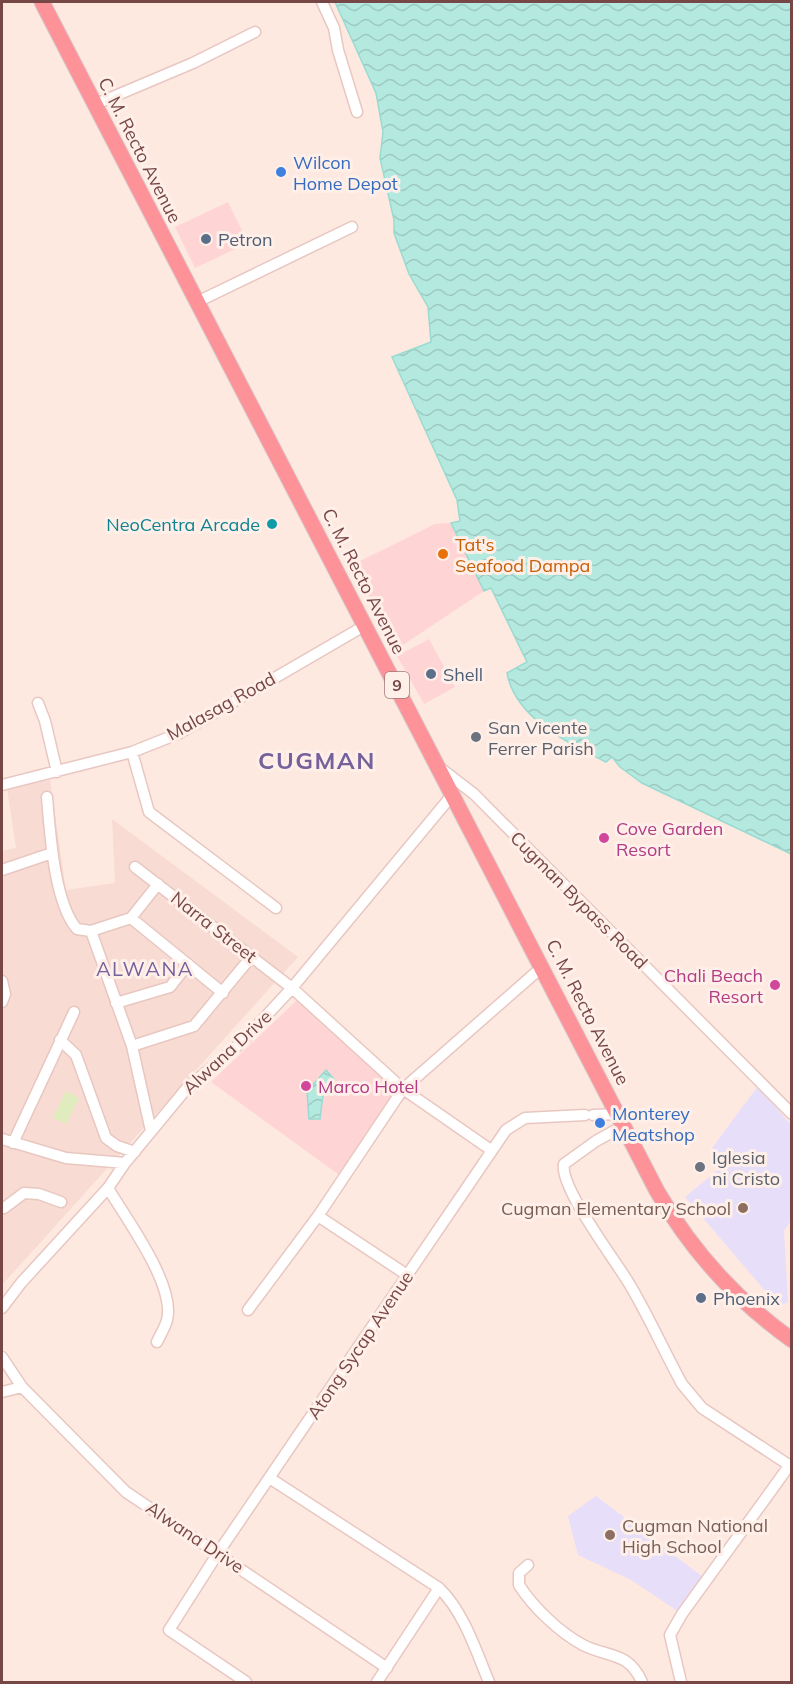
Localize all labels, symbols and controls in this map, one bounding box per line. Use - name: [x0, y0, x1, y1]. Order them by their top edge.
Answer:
- street label: C. M. Recto Avenue: [93, 73, 187, 227]
- place label: Wilcon Home Depot: [293, 151, 398, 195]
- marker: Wilcon Home Depot: [274, 165, 288, 179]
- place label: Petron: [218, 228, 273, 251]
- marker: Petron: [199, 232, 213, 246]
- street label: C. M. Recto Avenue: [317, 504, 411, 658]
- place label: NeoCentra Arcade: [106, 513, 260, 536]
- marker: NeoCentra Arcade: [265, 517, 279, 531]
- place label: Tat's Seafood Dampa: [455, 533, 590, 577]
- marker: Tat's Seafood Dampa: [436, 547, 450, 561]
- place label: Shell: [443, 663, 483, 686]
- street label: Malasag Road: [163, 667, 279, 745]
- marker: Shell: [424, 667, 438, 681]
- road number: 9: [385, 672, 409, 698]
- place label: San Vicente Ferrer Parish: [488, 716, 594, 760]
- marker: San Vicente Ferrer Parish: [469, 730, 483, 744]
- district label: CUGMAN: [258, 745, 376, 775]
- place label: Cove Garden Resort: [616, 817, 723, 861]
- street label: Cugman Bypass Road: [505, 826, 653, 974]
- marker: Cove Garden Resort: [597, 831, 611, 845]
- street label: Narra Street: [167, 886, 261, 968]
- street label: C. M. Recto Avenue: [541, 935, 635, 1089]
- district label: ALWANA: [96, 956, 194, 981]
- place label: Chali Beach Resort: [664, 964, 763, 1008]
- marker: Chali Beach Resort: [768, 978, 782, 992]
- street label: Alwana Drive: [178, 1005, 276, 1099]
- place label: Marco Hotel: [318, 1075, 419, 1098]
- marker: Marco Hotel: [299, 1079, 313, 1093]
- place label: Monterey Meatshop: [612, 1102, 695, 1146]
- marker: Monterey Meatshop: [593, 1116, 607, 1130]
- place label: Iglesia ni Cristo: [712, 1146, 780, 1190]
- marker: Iglesia ni Cristo: [693, 1160, 707, 1174]
- place label: Cugman Elementary School: [501, 1197, 731, 1220]
- marker: Cugman Elementary School: [736, 1201, 750, 1215]
- street label: Atong Sycap Avenue: [302, 1266, 418, 1424]
- place label: Phoenix: [713, 1287, 780, 1310]
- marker: Phoenix: [694, 1291, 708, 1305]
- street label: Alwana Drive: [142, 1496, 248, 1578]
- place label: Cugman National High School: [622, 1514, 768, 1558]
- marker: Cugman National High School: [603, 1528, 617, 1542]

